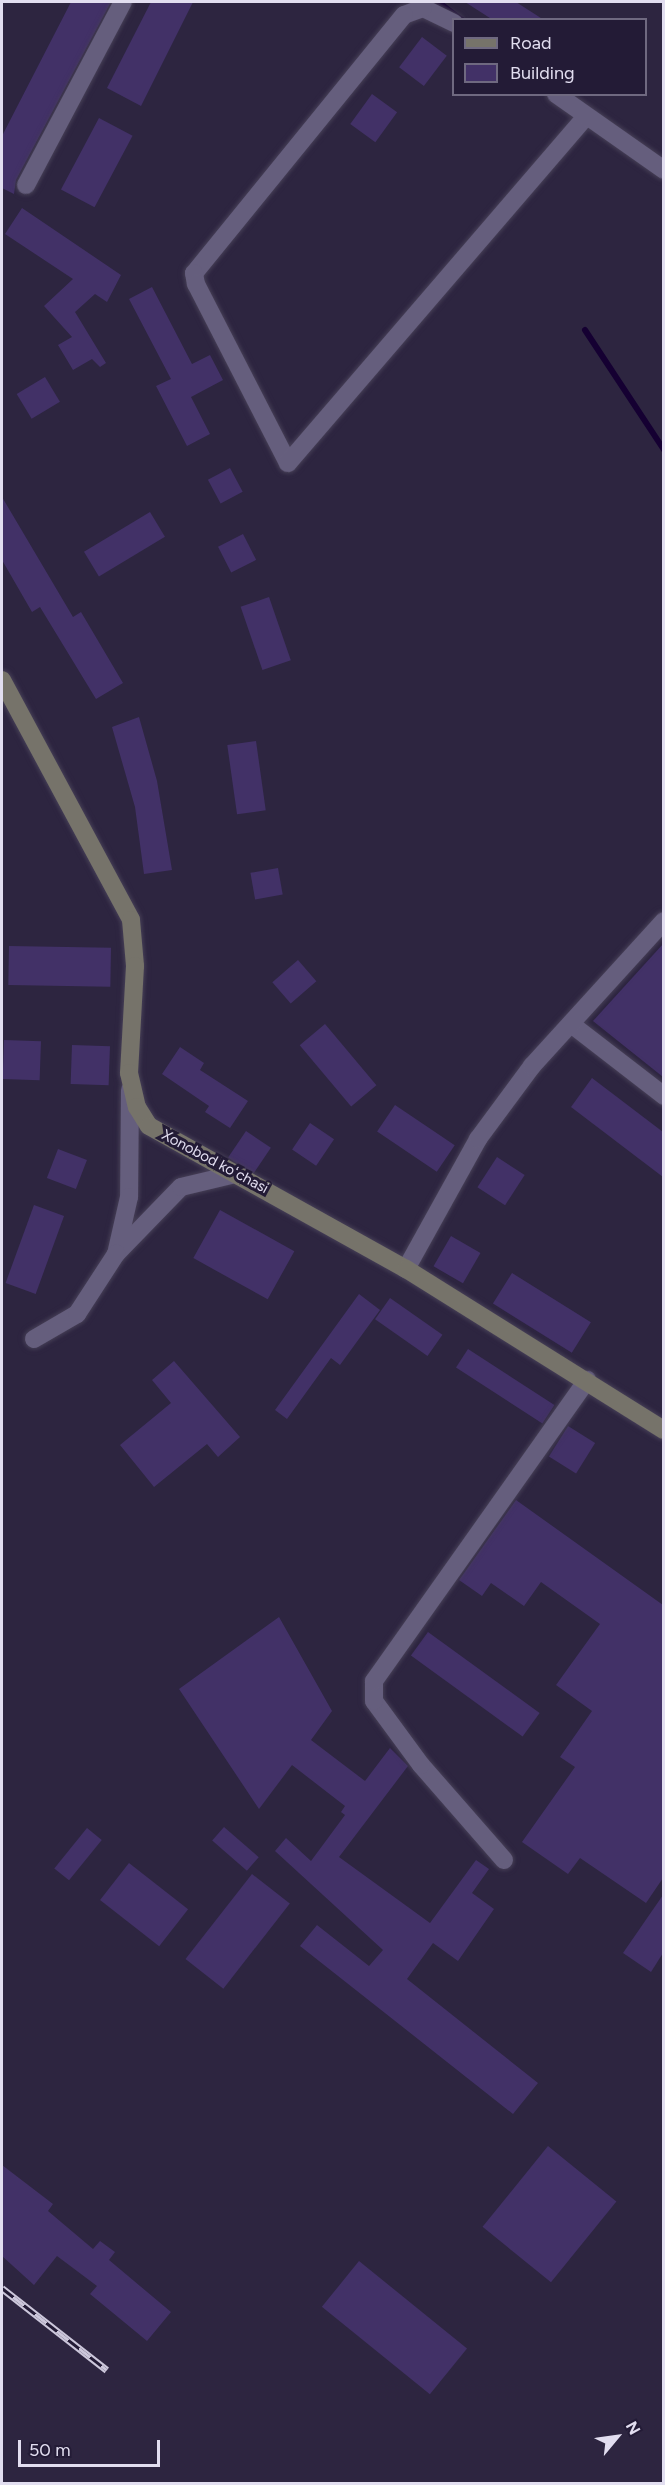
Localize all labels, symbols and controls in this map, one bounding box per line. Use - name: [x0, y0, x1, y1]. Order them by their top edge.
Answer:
- legend: [452, 18, 647, 96]
- text: Road: [510, 32, 551, 54]
- text: Building: [510, 62, 575, 84]
- street label: Xonobod koʻchasi: [159, 1126, 271, 1198]
- north arrow: [587, 2407, 647, 2467]
- text: N: [622, 2418, 644, 2438]
- scale bar: [21, 2428, 164, 2466]
- text: 50 m: [29, 2439, 71, 2461]

